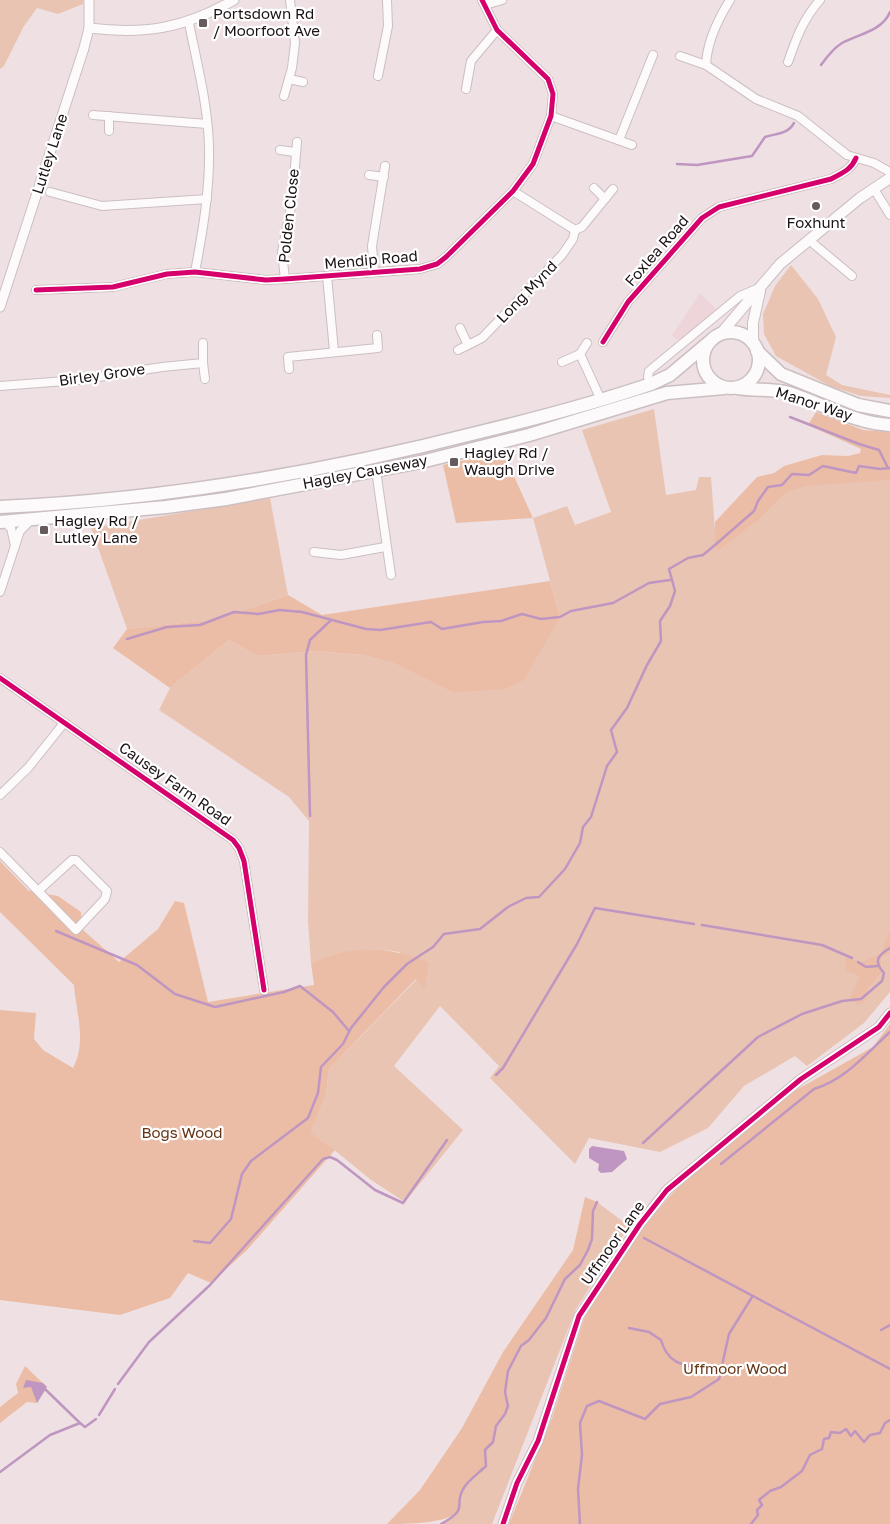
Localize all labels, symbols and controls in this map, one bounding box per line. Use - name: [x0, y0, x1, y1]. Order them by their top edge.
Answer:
- place label: Portsdown Rd / Moorfoot Ave: [213, 4, 320, 39]
- marker: Portsdown Rd / Moorfoot Ave: [197, 17, 209, 29]
- street label: Lutley Lane: [28, 111, 71, 196]
- street label: Polden Close: [274, 168, 302, 264]
- marker: Foxhunt: [810, 200, 822, 212]
- street label: Foxlea Road: [621, 211, 692, 289]
- place label: Foxhunt: [786, 213, 846, 231]
- street label: Mendip Road: [323, 246, 418, 272]
- street label: Long Mynd: [492, 257, 560, 326]
- street label: Birley Grove: [58, 359, 146, 389]
- street label: Manor Way: [774, 382, 855, 424]
- place label: Hagley Rd / Waugh Drive: [464, 443, 555, 478]
- street label: Hagley Causeway: [301, 450, 429, 492]
- marker: Hagley Rd / Waugh Drive: [448, 456, 460, 468]
- place label: Hagley Rd / Lutley Lane: [54, 511, 139, 546]
- marker: Hagley Rd / Lutley Lane: [38, 524, 50, 536]
- street label: Causey Farm Road: [116, 738, 235, 829]
- park label: Bogs Wood: [141, 1123, 223, 1141]
- street label: Uffmoor Lane: [577, 1197, 648, 1288]
- park label: Uffmoor Wood: [683, 1359, 787, 1377]

